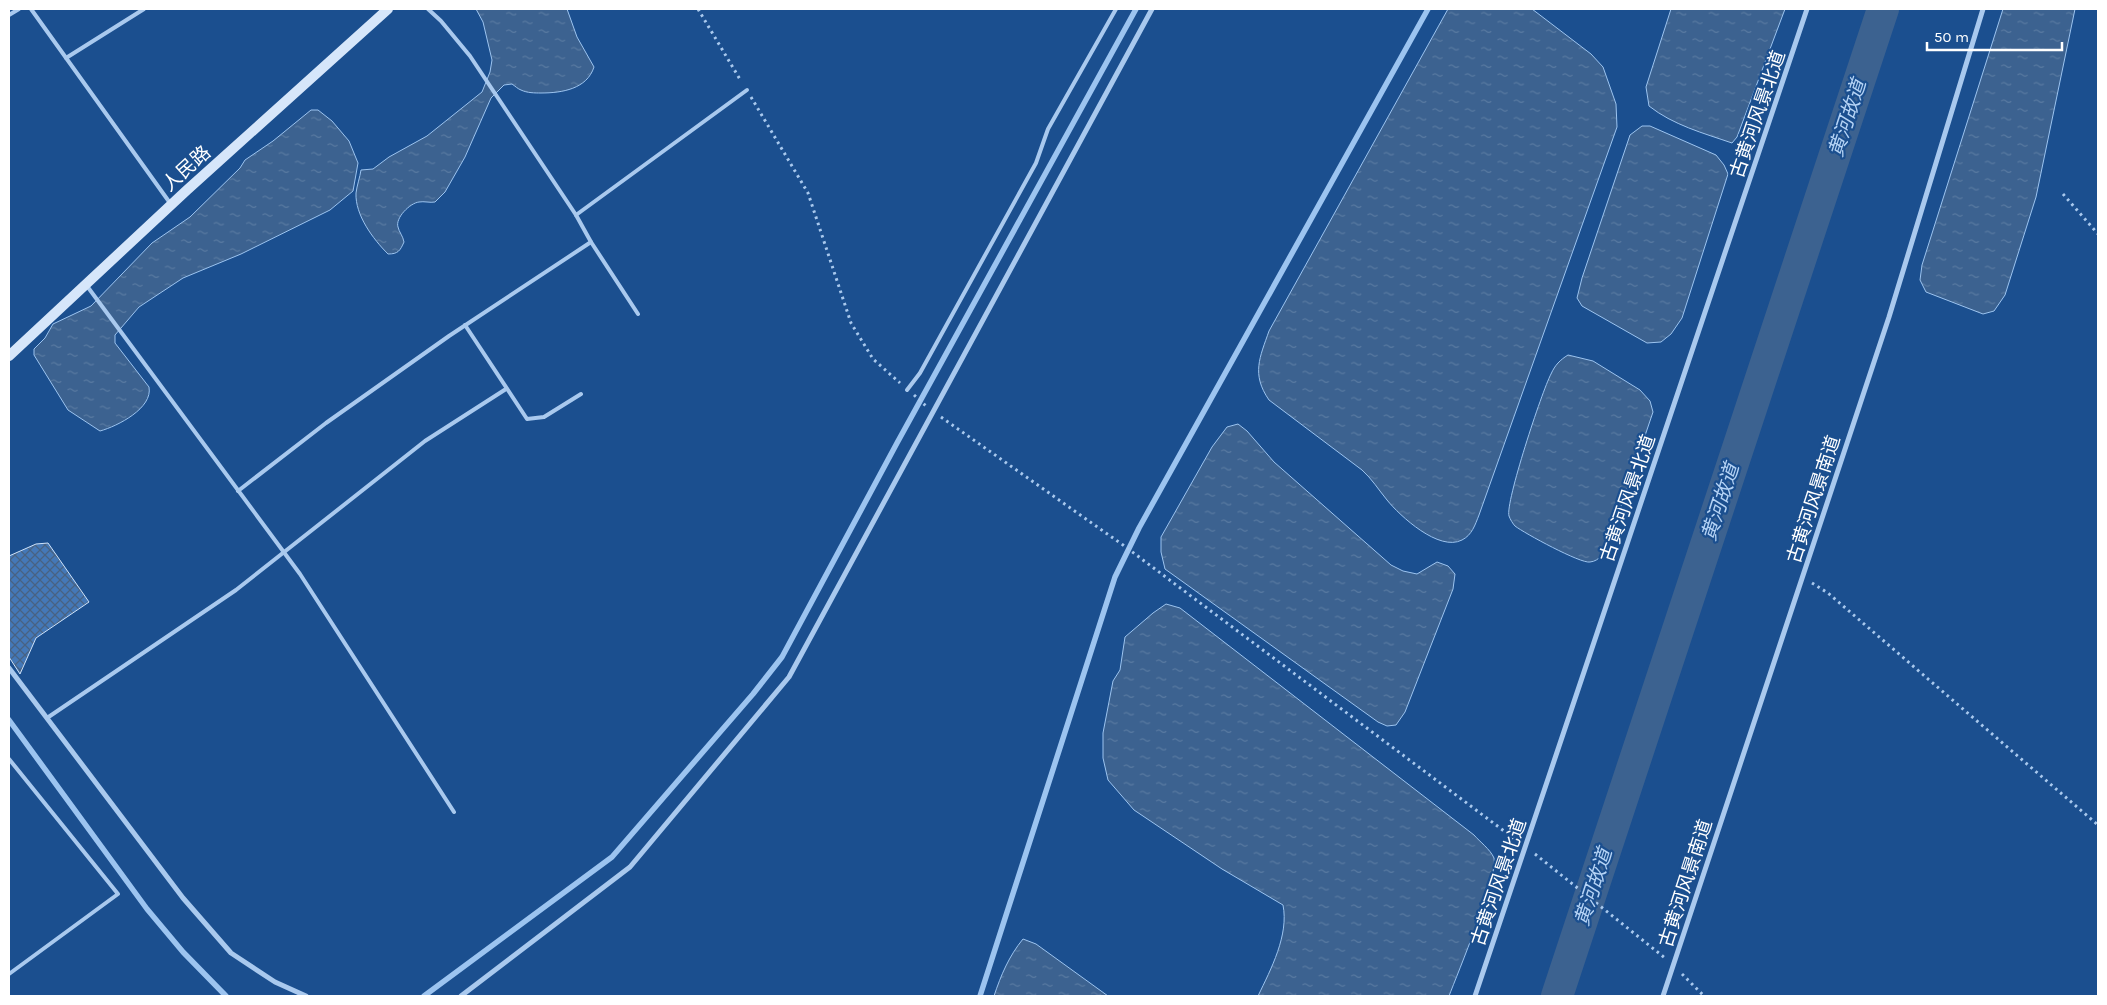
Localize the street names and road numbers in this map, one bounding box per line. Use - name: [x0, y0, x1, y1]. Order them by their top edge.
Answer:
- street label: 古黄河风景北道: [1726, 48, 1790, 181]
- street label: 人民路: [158, 141, 215, 196]
- street label: 古黄河风景北道: [1596, 432, 1660, 565]
- street label: 古黄河风景南道: [1783, 433, 1845, 566]
- street label: 古黄河风景北道: [1467, 816, 1531, 949]
- street label: 古黄河风景南道: [1655, 817, 1717, 950]

